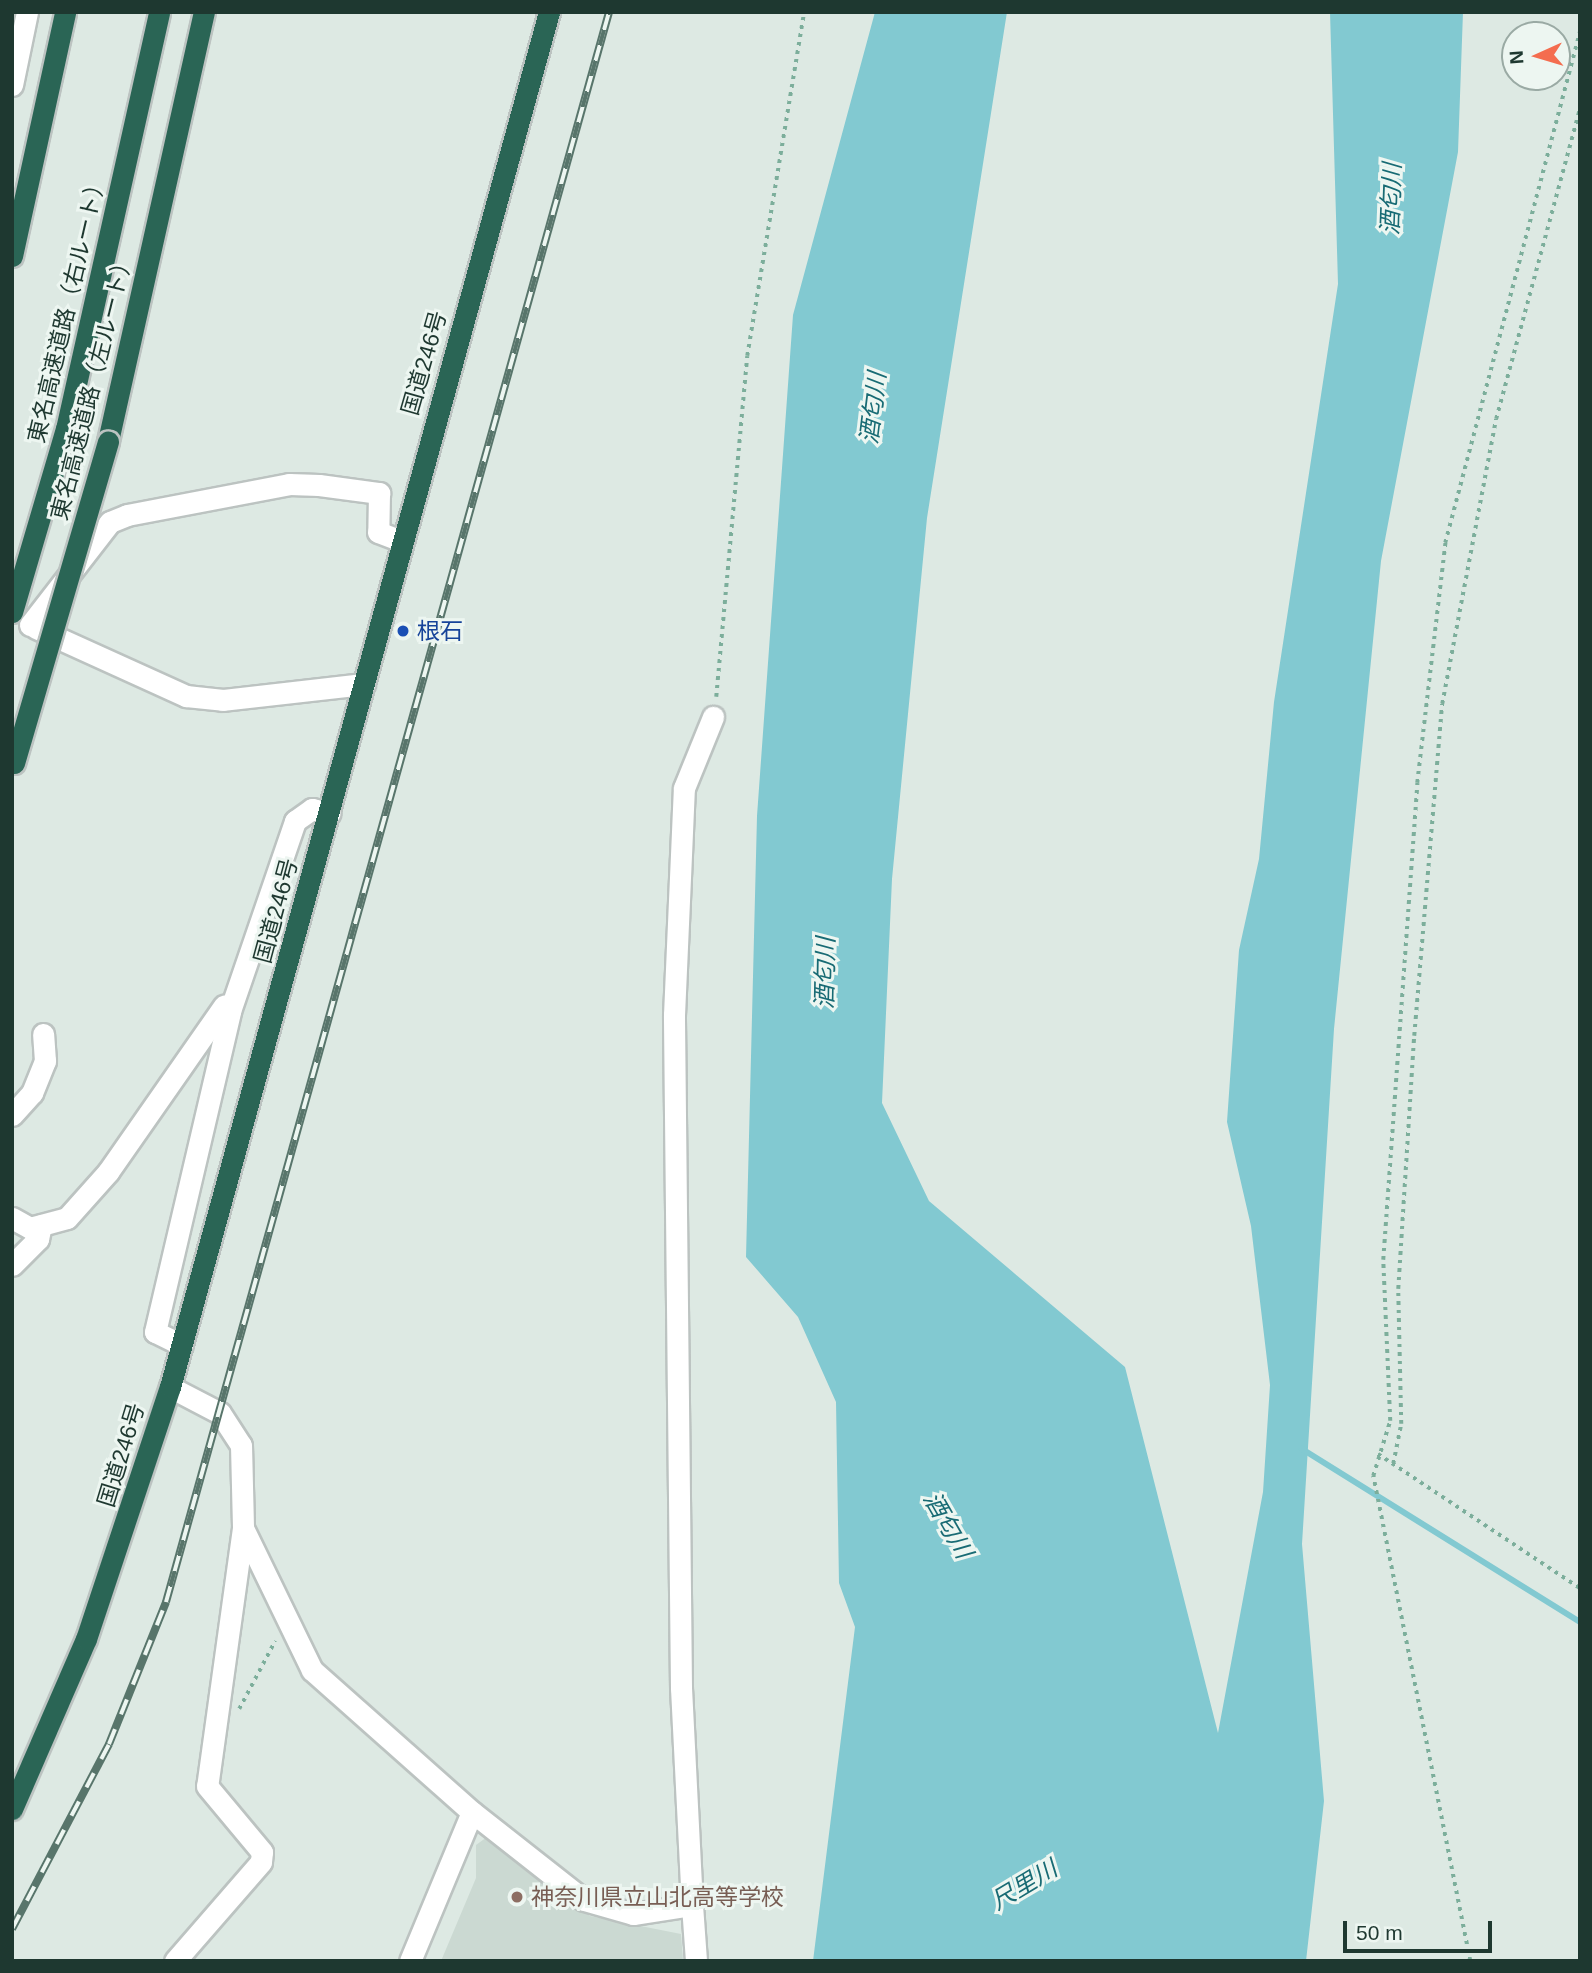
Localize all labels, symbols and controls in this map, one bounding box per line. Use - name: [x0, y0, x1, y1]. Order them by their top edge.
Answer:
- north arrow: [1501, 21, 1571, 91]
- text: N: [1506, 50, 1528, 65]
- water label: 酒匂川: [1375, 163, 1407, 235]
- street label: 東名高速道路（右ルート）: [23, 170, 111, 446]
- street label: 東名高速道路（左ルート）: [45, 249, 139, 523]
- street label: 国道246号: [396, 308, 452, 418]
- water label: 酒匂川: [854, 371, 892, 445]
- place label: 根石: [417, 617, 463, 645]
- marker: 根石: [395, 623, 411, 639]
- street label: 国道246号: [249, 856, 303, 966]
- water label: 酒匂川: [810, 937, 840, 1009]
- street label: 国道246号: [92, 1400, 150, 1510]
- water label: 酒匂川: [918, 1487, 978, 1563]
- water label: 尺里川: [986, 1854, 1062, 1916]
- place label: 神奈川県立山北高等学校: [531, 1883, 784, 1911]
- marker: 神奈川県立山北高等学校: [509, 1889, 525, 1905]
- scale bar: [1347, 1906, 1496, 1950]
- text: 50 m: [1356, 1921, 1403, 1944]

